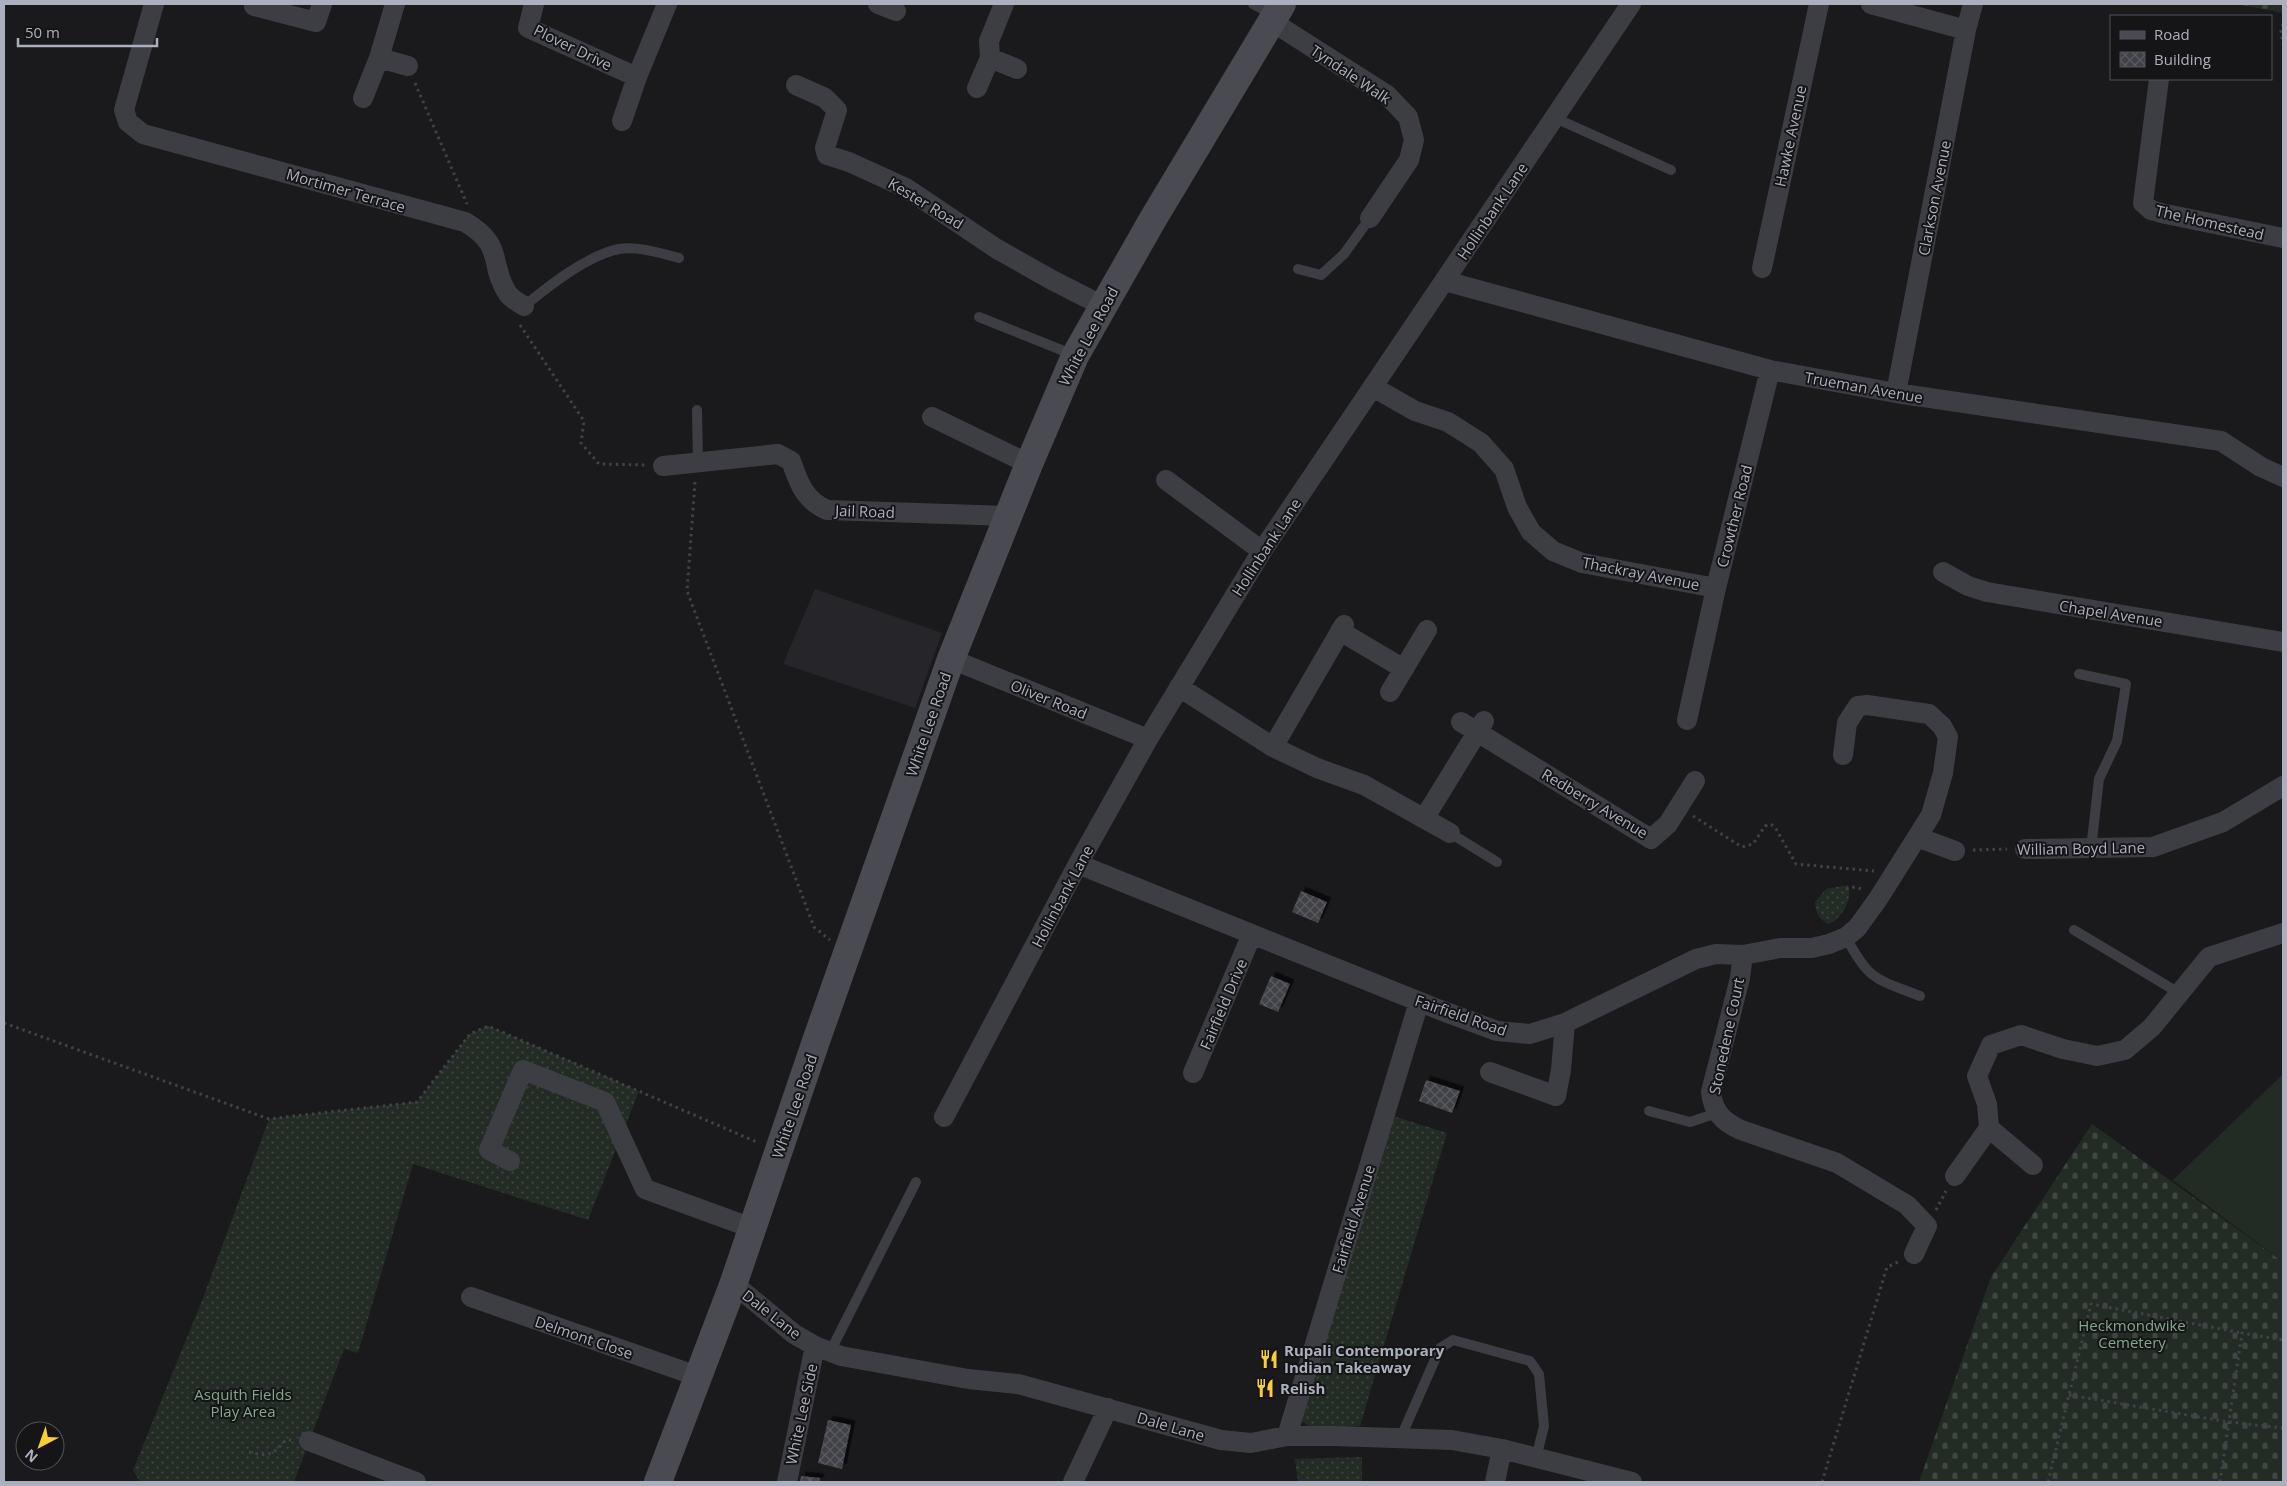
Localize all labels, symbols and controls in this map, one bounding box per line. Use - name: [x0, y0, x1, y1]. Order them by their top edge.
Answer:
- scale bar: [18, 15, 156, 47]
- legend: [2110, 15, 2272, 80]
- street label: Plover Drive: [531, 19, 615, 75]
- text: 50 m: [25, 22, 60, 42]
- text: Road: [2154, 24, 2190, 44]
- street label: Tyndale Walk: [1307, 40, 1395, 108]
- text: Building: [2154, 49, 2211, 69]
- street label: Hawke Avenue: [1769, 83, 1811, 189]
- street label: Clarkson Avenue: [1913, 139, 1955, 257]
- street label: Hollinbank Lane: [1452, 159, 1532, 263]
- street label: Mortimer Terrace: [284, 163, 408, 217]
- street label: Kester Road: [885, 173, 967, 233]
- street label: The Homestead: [2154, 200, 2266, 244]
- street label: White Lee Road: [1054, 283, 1122, 389]
- street label: Trueman Avenue: [1803, 367, 1925, 407]
- street label: Crowther Road: [1712, 463, 1756, 569]
- street label: Hollinbank Lane: [1227, 494, 1305, 600]
- street label: Jail Road: [833, 500, 895, 522]
- street label: Thackray Avenue: [1581, 552, 1701, 594]
- street label: Chapel Avenue: [2058, 595, 2164, 631]
- street label: White Lee Road: [901, 669, 955, 779]
- street label: Oliver Road: [1008, 675, 1090, 723]
- street label: Redberry Avenue: [1538, 763, 1652, 843]
- street label: William Boyd Lane: [2017, 837, 2145, 859]
- street label: Hollinbank Lane: [1027, 841, 1097, 951]
- street label: Fairfield Drive: [1195, 956, 1251, 1052]
- street label: Stonedene Court: [1704, 976, 1748, 1096]
- street label: Fairfield Road: [1412, 990, 1510, 1040]
- street label: White Lee Road: [767, 1051, 821, 1161]
- street label: Fairfield Avenue: [1327, 1162, 1379, 1276]
- street label: Dale Lane: [739, 1285, 805, 1343]
- street label: Delmont Close: [532, 1311, 636, 1363]
- park label: Heckmondwike Cemetery: [2078, 1315, 2186, 1352]
- place label: Rupali Contemporary Indian Takeaway: [1284, 1340, 1445, 1377]
- restaurant icon: Rupali Contemporary Indian Takeaway: [1258, 1348, 1280, 1370]
- street label: White Lee Side: [781, 1362, 821, 1466]
- restaurant icon: Relish: [1254, 1377, 1276, 1399]
- place label: Relish: [1280, 1378, 1325, 1398]
- park label: Asquith Fields Play Area: [194, 1384, 292, 1421]
- street label: Dale Lane: [1135, 1407, 1207, 1445]
- north arrow: [15, 1421, 65, 1471]
- text: N: [21, 1445, 42, 1467]

